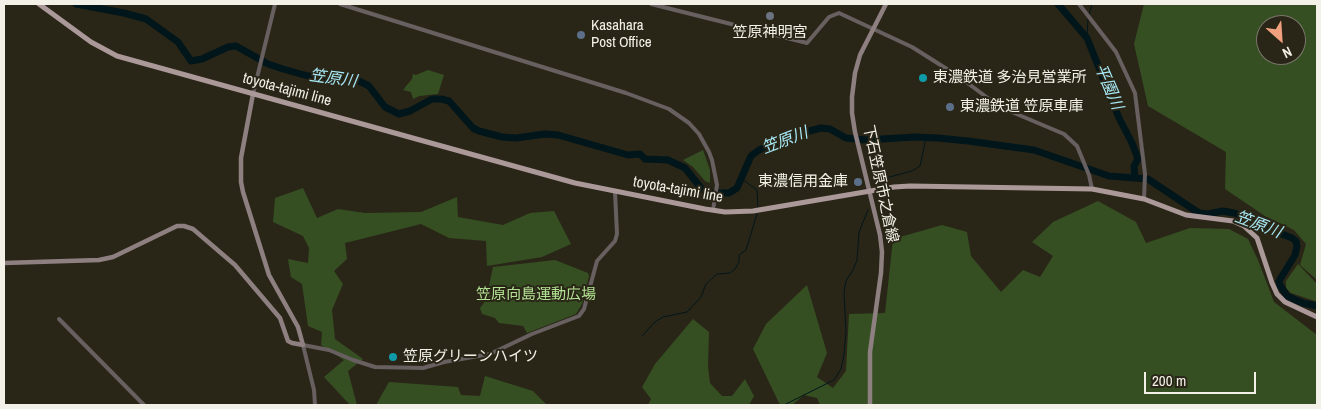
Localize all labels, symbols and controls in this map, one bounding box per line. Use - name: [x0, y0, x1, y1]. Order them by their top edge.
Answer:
- marker: 笠原神明宮: [764, 10, 776, 22]
- north arrow: [1256, 15, 1306, 65]
- place label: Kasahara Post Office: [591, 17, 652, 52]
- place label: 笠原神明宮: [733, 24, 807, 42]
- marker: Kasahara Post Office: [575, 29, 587, 41]
- text: N: [1279, 43, 1295, 62]
- water label: 平園川: [1090, 61, 1126, 113]
- water label: 笠原川: [308, 66, 358, 92]
- place label: 東濃鉄道 多治見営業所: [933, 69, 1086, 87]
- street label: toyota-tajimi line: [241, 70, 333, 110]
- marker: 東濃鉄道 多治見営業所: [917, 72, 929, 84]
- place label: 東濃鉄道 笠原車庫: [960, 98, 1083, 116]
- marker: 東濃鉄道 笠原車庫: [944, 101, 956, 113]
- water label: 笠原川: [759, 123, 811, 159]
- street label: 下石笠原市之倉線: [859, 123, 901, 245]
- street label: toyota-tajimi line: [632, 173, 724, 207]
- place label: 東濃信用金庫: [758, 173, 848, 191]
- marker: 東濃信用金庫: [852, 176, 864, 188]
- water label: 笠原川: [1232, 207, 1284, 243]
- park label: 笠原向島運動広場: [476, 286, 596, 304]
- place label: 笠原グリーンハイツ: [403, 348, 538, 366]
- marker: 笠原グリーンハイツ: [387, 351, 399, 363]
- scale bar: [1146, 362, 1258, 394]
- text: 200 m: [1152, 370, 1186, 391]

